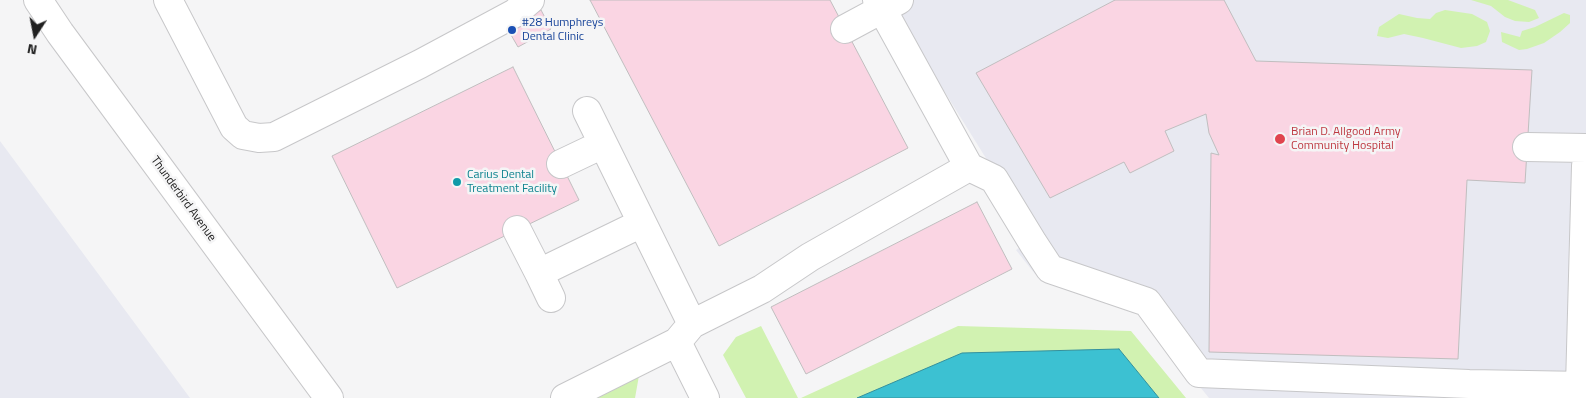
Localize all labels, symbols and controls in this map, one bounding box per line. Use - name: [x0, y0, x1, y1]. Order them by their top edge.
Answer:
- north arrow: [10, 10, 60, 60]
- place label: #28 Humphreys Dental Clinic: [522, 16, 603, 44]
- marker: #28 Humphreys Dental Clinic: [506, 24, 518, 36]
- text: N: [25, 39, 39, 61]
- place label: Brian D. Allgood Army Community Hospital: [1291, 125, 1401, 153]
- marker: Brian D. Allgood Army Community Hospital: [1273, 132, 1287, 146]
- street label: Thunderbird Avenue: [147, 154, 219, 244]
- place label: Carius Dental Treatment Facility: [467, 168, 557, 196]
- marker: Carius Dental Treatment Facility: [451, 176, 463, 188]

